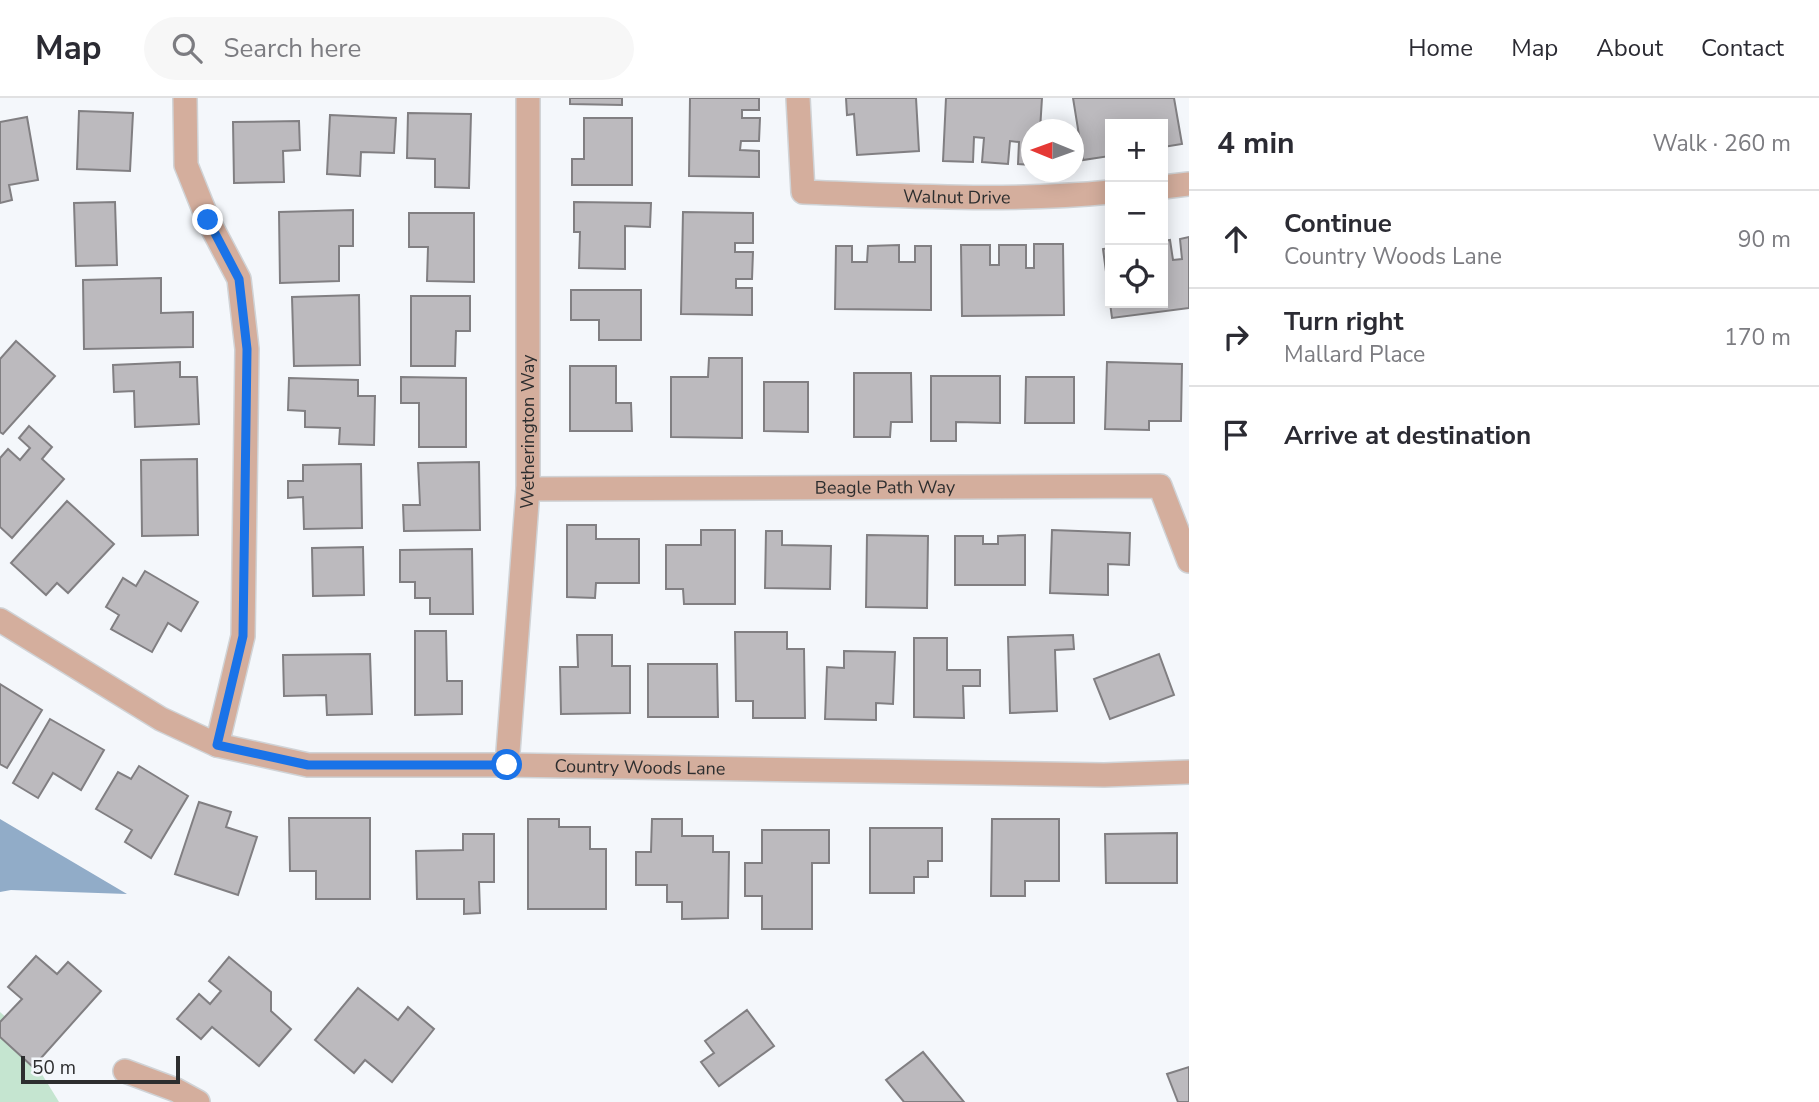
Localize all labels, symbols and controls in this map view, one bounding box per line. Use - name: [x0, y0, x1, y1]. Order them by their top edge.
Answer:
- search box: [144, 17, 634, 80]
- text: Map: [35, 26, 102, 71]
- icon: search: [168, 29, 206, 67]
- text: Search here: [224, 31, 361, 66]
- text: Home: [1408, 32, 1473, 64]
- text: Map: [1511, 32, 1558, 64]
- text: About: [1596, 32, 1663, 64]
- text: Contact: [1701, 32, 1784, 64]
- north arrow: [1021, 119, 1084, 182]
- map controls: [1105, 119, 1168, 308]
- button: +: [1105, 119, 1168, 182]
- text: 4 min: [1217, 123, 1295, 164]
- text: Walk · 260 m: [1652, 128, 1791, 159]
- button: −: [1105, 182, 1168, 245]
- street label: Walnut Drive: [903, 184, 1011, 209]
- route end: [192, 204, 223, 235]
- text: Continue: [1284, 206, 1392, 241]
- icon: ahead: [1217, 220, 1255, 258]
- text: 90 m: [1738, 224, 1791, 255]
- text: Country Woods Lane: [1284, 241, 1502, 272]
- button: locate: [1105, 245, 1168, 308]
- text: Turn right: [1284, 304, 1403, 339]
- icon: right: [1217, 318, 1255, 356]
- text: 170 m: [1724, 322, 1791, 353]
- text: Mallard Place: [1284, 339, 1425, 370]
- street label: Wetherington Way: [515, 354, 540, 510]
- icon: arrive: [1217, 416, 1255, 454]
- text: Arrive at destination: [1284, 418, 1531, 453]
- street label: Beagle Path Way: [815, 475, 956, 500]
- route start: [491, 749, 522, 780]
- street label: Country Woods Lane: [554, 754, 726, 781]
- scale bar: [21, 1053, 180, 1085]
- text: 50 m: [32, 1055, 76, 1081]

